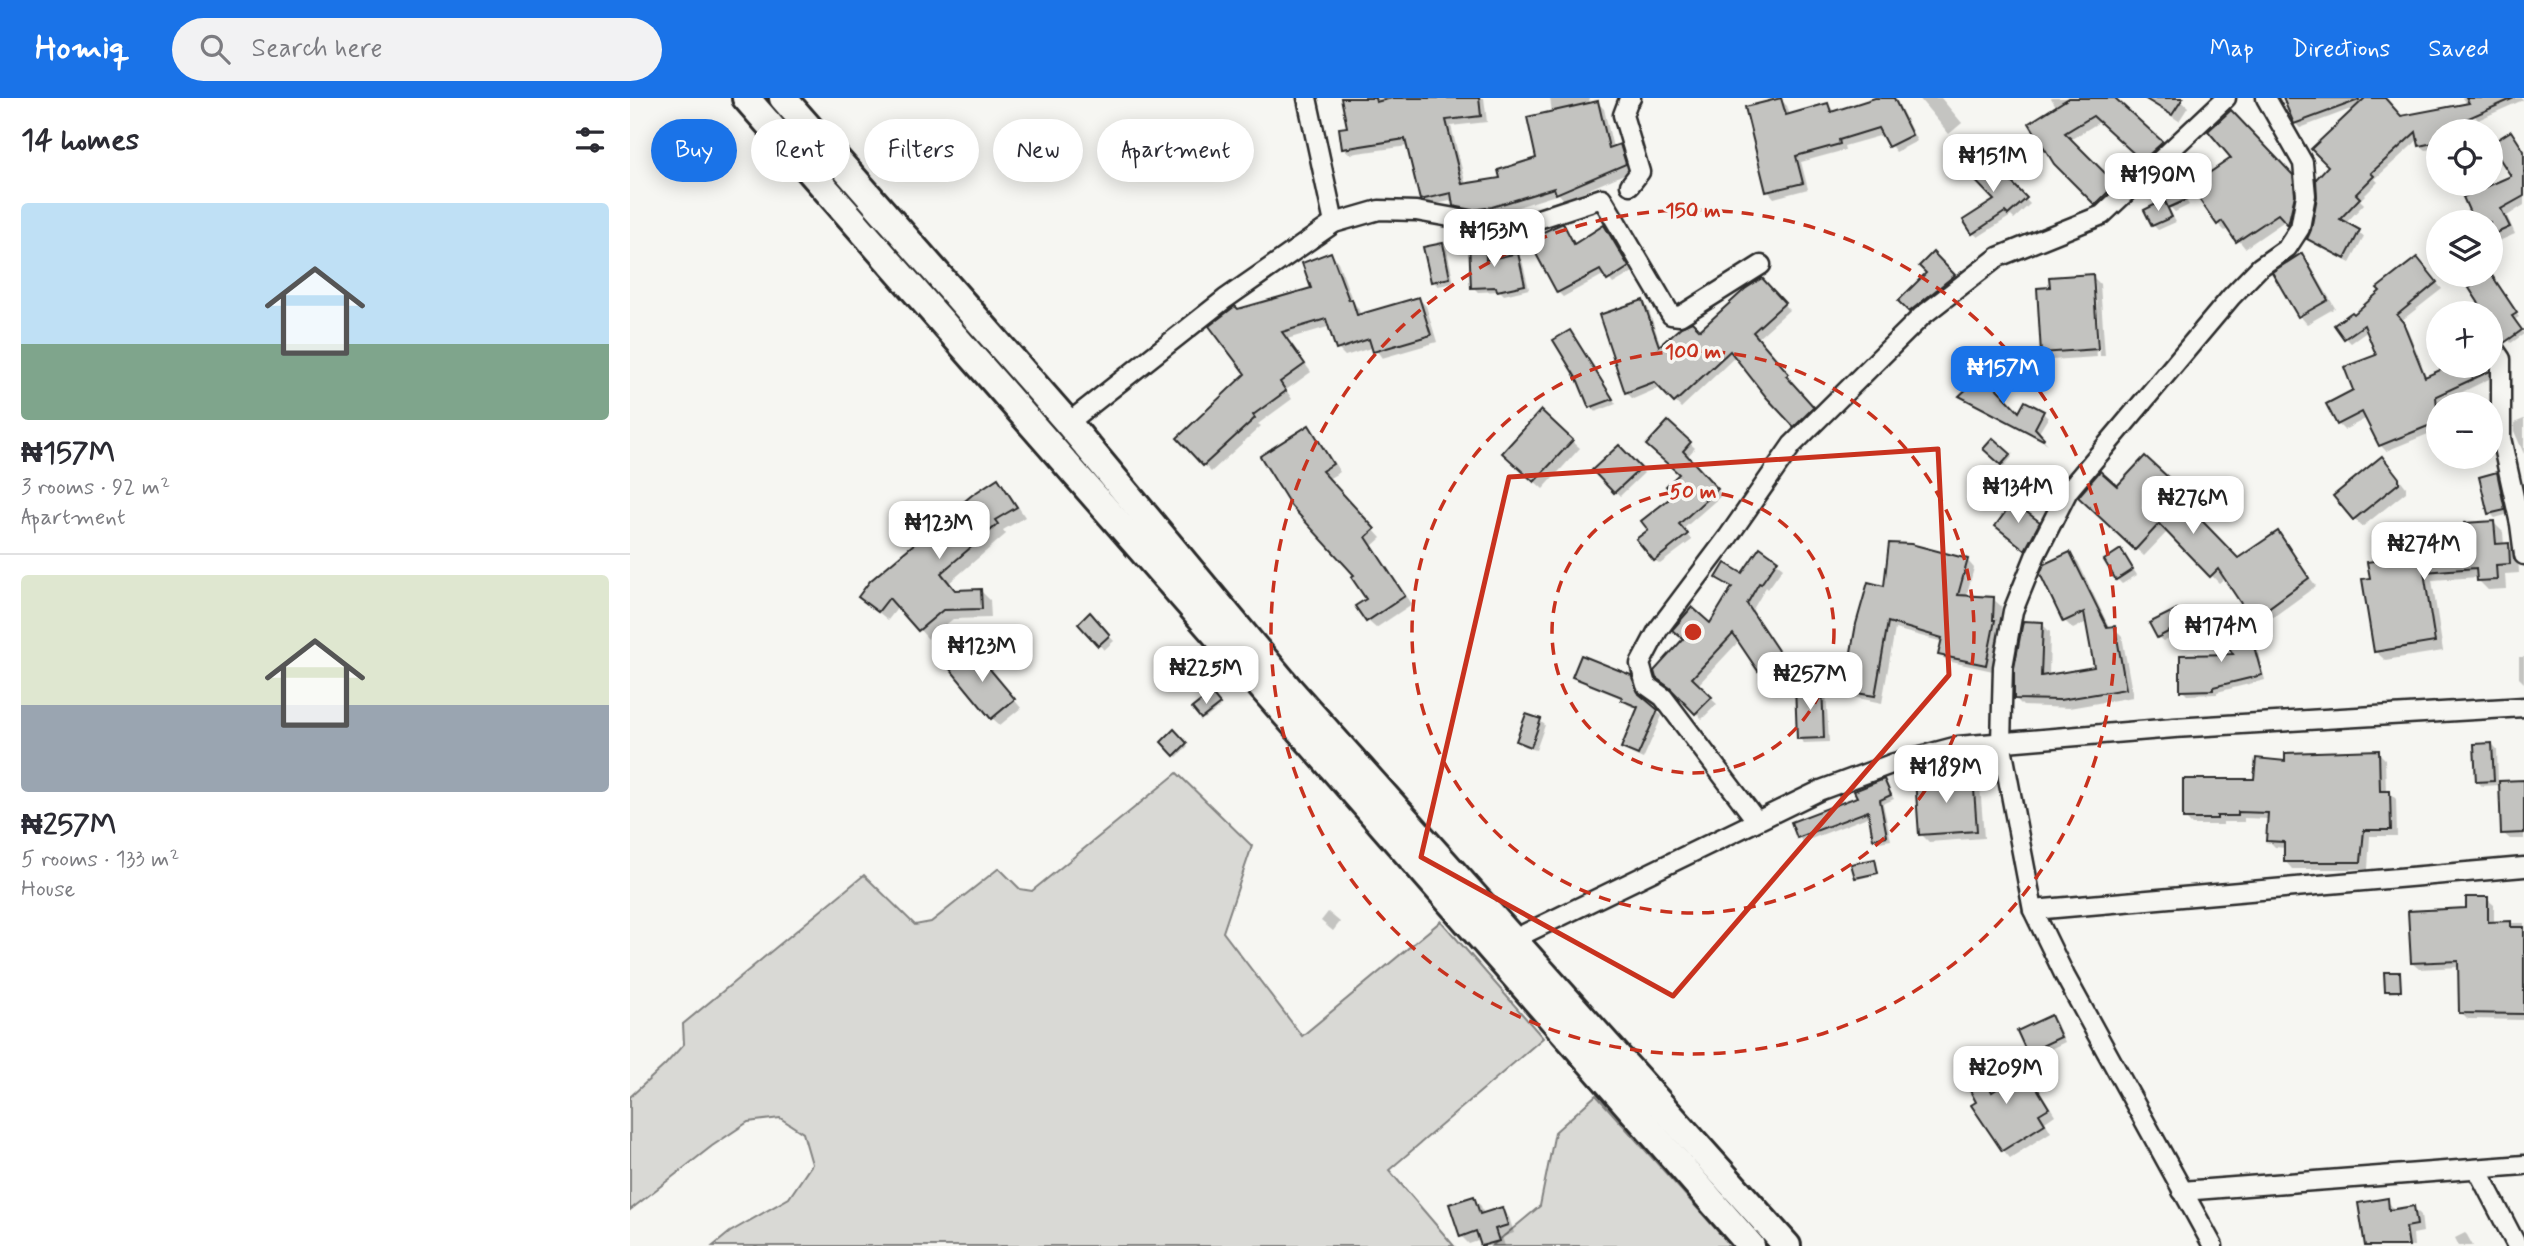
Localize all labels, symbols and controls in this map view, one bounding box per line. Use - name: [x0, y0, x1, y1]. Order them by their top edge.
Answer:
- search box: [172, 18, 662, 81]
- text: Homiq: [35, 27, 130, 71]
- icon: search: [196, 30, 234, 68]
- text: Search here: [252, 32, 382, 66]
- text: Map: [2210, 34, 2254, 65]
- text: Directions: [2292, 34, 2390, 65]
- text: Saved: [2428, 34, 2489, 65]
- chip: Buy: [651, 119, 737, 182]
- chip: Rent: [751, 119, 850, 182]
- chip: Filters: [864, 119, 979, 182]
- chip: New: [993, 119, 1083, 182]
- chip: Apartment: [1097, 119, 1254, 182]
- map controls: [2426, 119, 2503, 469]
- button: locate: [2426, 119, 2503, 196]
- text: 14 homes: [21, 121, 139, 160]
- icon: filters: [571, 121, 609, 159]
- pin: ₦151M: [1944, 134, 2042, 194]
- text: ₦151M: [1959, 142, 2027, 172]
- pin: ₦190M: [2109, 153, 2207, 213]
- text: ₦190M: [2121, 161, 2195, 191]
- text: 150 m: [1665, 197, 1721, 225]
- pin: ₦153M: [1445, 209, 1543, 269]
- button: layers: [2426, 210, 2503, 287]
- text: ₦153M: [1460, 217, 1528, 247]
- icon: home: [252, 248, 378, 374]
- button: +: [2426, 301, 2503, 378]
- text: 100 m: [1665, 338, 1721, 366]
- pin: ₦157M: [1954, 346, 2052, 406]
- text: ₦157M: [1967, 354, 2039, 384]
- button: −: [2426, 392, 2503, 469]
- text: ₦157M: [21, 434, 115, 473]
- pin: ₦134M: [1969, 466, 2067, 525]
- text: 3 rooms · 92 m²: [21, 473, 170, 503]
- text: ₦134M: [1983, 473, 2053, 503]
- pin: ₦276M: [2144, 476, 2242, 536]
- text: 50 m: [1670, 478, 1717, 506]
- text: ₦276M: [2158, 484, 2228, 514]
- pin: ₦123M: [890, 502, 988, 561]
- text: Apartment: [21, 503, 126, 533]
- text: ₦123M: [905, 509, 973, 539]
- pin: ₦274M: [2375, 522, 2473, 582]
- text: ₦274M: [2387, 530, 2461, 560]
- pin: ₦174M: [2172, 604, 2270, 664]
- text: ₦174M: [2185, 612, 2257, 642]
- icon: home: [252, 620, 378, 746]
- centre of rings: [1681, 620, 1705, 644]
- pin: ₦123M: [933, 624, 1031, 684]
- text: ₦123M: [948, 632, 1016, 662]
- pin: ₦225M: [1157, 646, 1255, 706]
- pin: ₦257M: [1761, 652, 1859, 712]
- text: ₦225M: [1170, 654, 1242, 684]
- text: ₦257M: [1773, 660, 1847, 690]
- pin: ₦189M: [1897, 746, 1995, 805]
- text: ₦189M: [1910, 753, 1982, 783]
- text: ₦257M: [21, 806, 116, 845]
- text: 5 rooms · 133 m²: [21, 845, 180, 875]
- text: House: [21, 875, 75, 905]
- pin: ₦209M: [1957, 1046, 2055, 1106]
- text: ₦209M: [1969, 1054, 2043, 1084]

